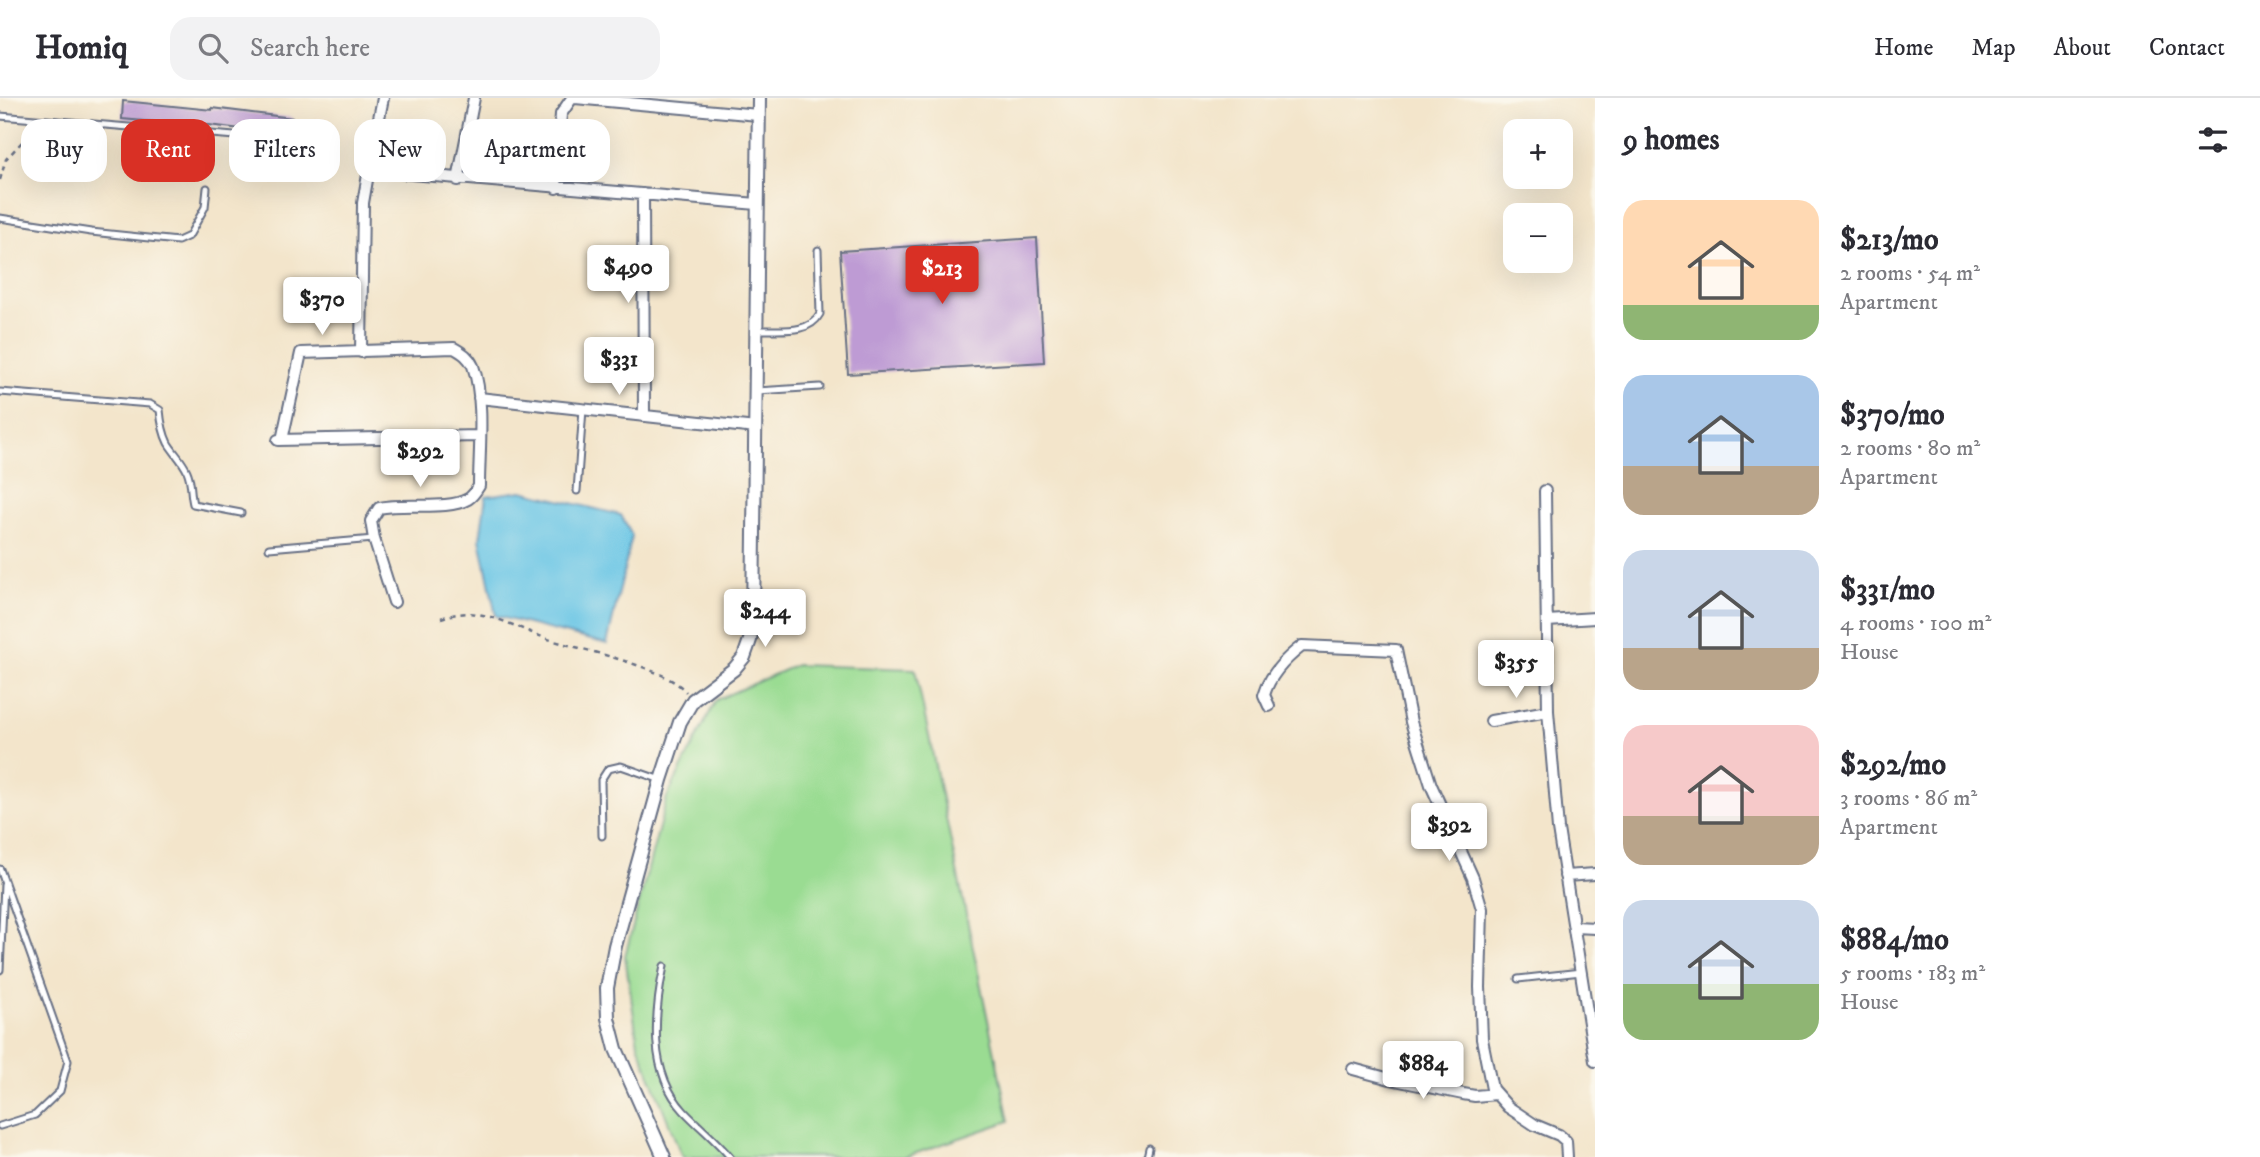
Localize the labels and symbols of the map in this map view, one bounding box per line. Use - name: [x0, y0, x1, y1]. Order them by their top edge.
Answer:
- pin: $490: [587, 246, 669, 305]
- pin: $213: [901, 246, 983, 306]
- pin: $370: [281, 278, 363, 337]
- pin: $331: [578, 338, 660, 397]
- pin: $292: [379, 430, 461, 489]
- pin: $244: [724, 589, 806, 649]
- pin: $355: [1475, 640, 1557, 700]
- pin: $392: [1408, 804, 1490, 863]
- pin: $884: [1382, 1042, 1464, 1101]

